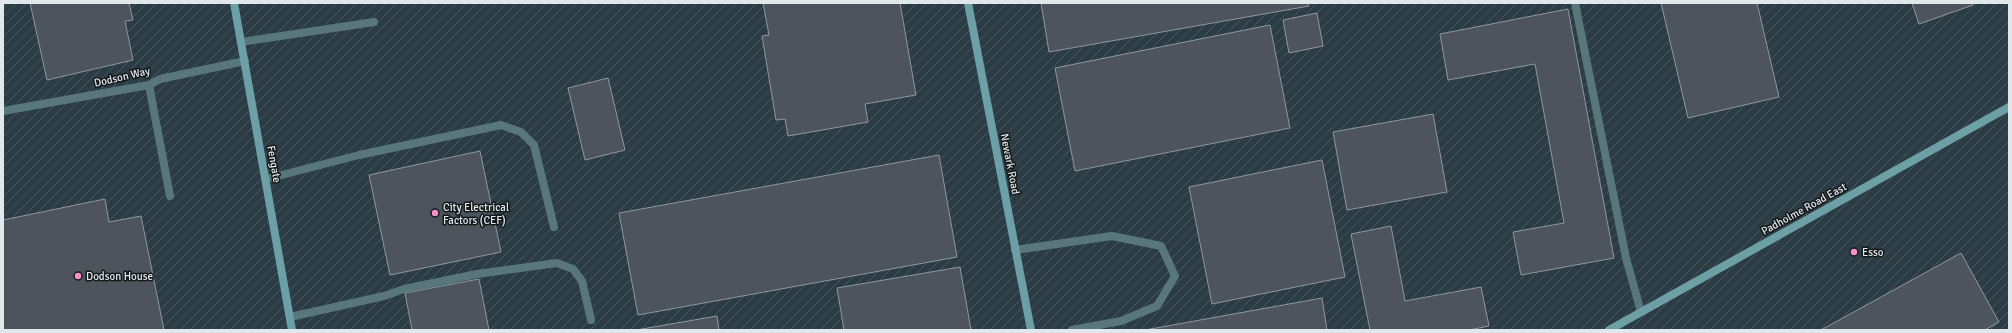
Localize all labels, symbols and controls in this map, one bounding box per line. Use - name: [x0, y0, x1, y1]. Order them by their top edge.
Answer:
- street label: Dodson Way: [93, 64, 152, 90]
- street label: Newark Road: [998, 132, 1022, 196]
- street label: Fengate: [264, 144, 284, 184]
- street label: Padholme Road East: [1759, 180, 1849, 238]
- place label: City Electrical Factors (CEF): [443, 201, 509, 227]
- marker: City Electrical Factors (CEF): [430, 208, 440, 218]
- place label: Esso: [1862, 246, 1884, 259]
- marker: Esso: [1849, 247, 1859, 257]
- place label: Dodson House: [86, 270, 153, 283]
- marker: Dodson House: [73, 271, 83, 281]

